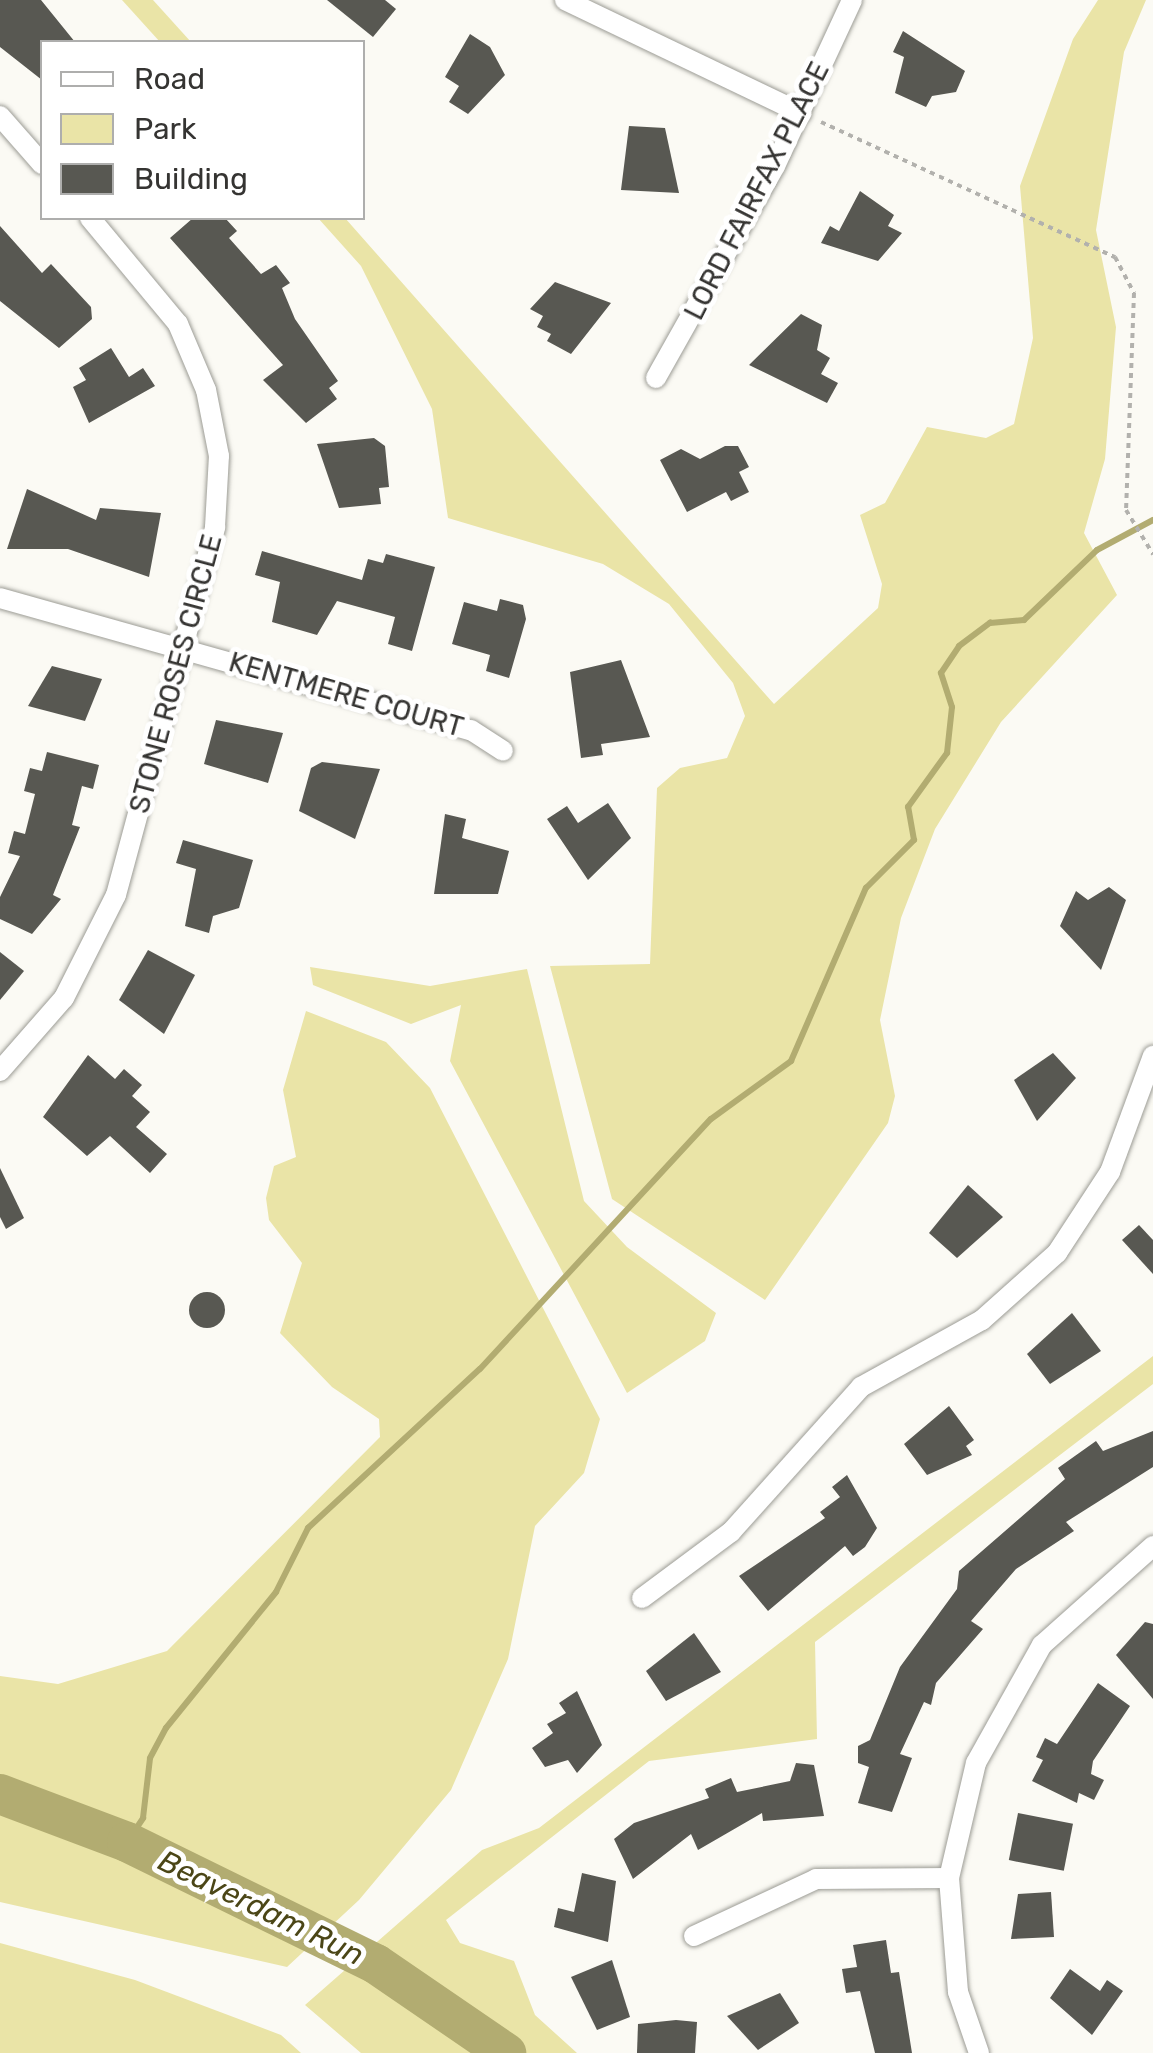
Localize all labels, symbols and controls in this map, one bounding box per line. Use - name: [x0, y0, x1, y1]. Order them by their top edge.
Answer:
- legend: [40, 40, 365, 220]
- street label: LORD FAIRFAX PLACE: [677, 56, 837, 326]
- text: Road: [134, 61, 205, 97]
- text: Park: [134, 111, 196, 147]
- text: Building: [134, 161, 248, 197]
- street label: STONE ROSES CIRCLE: [123, 531, 229, 817]
- street label: KENTMERE COURT: [225, 645, 467, 745]
- water label: Beaverdam Run: [152, 1843, 370, 1973]

